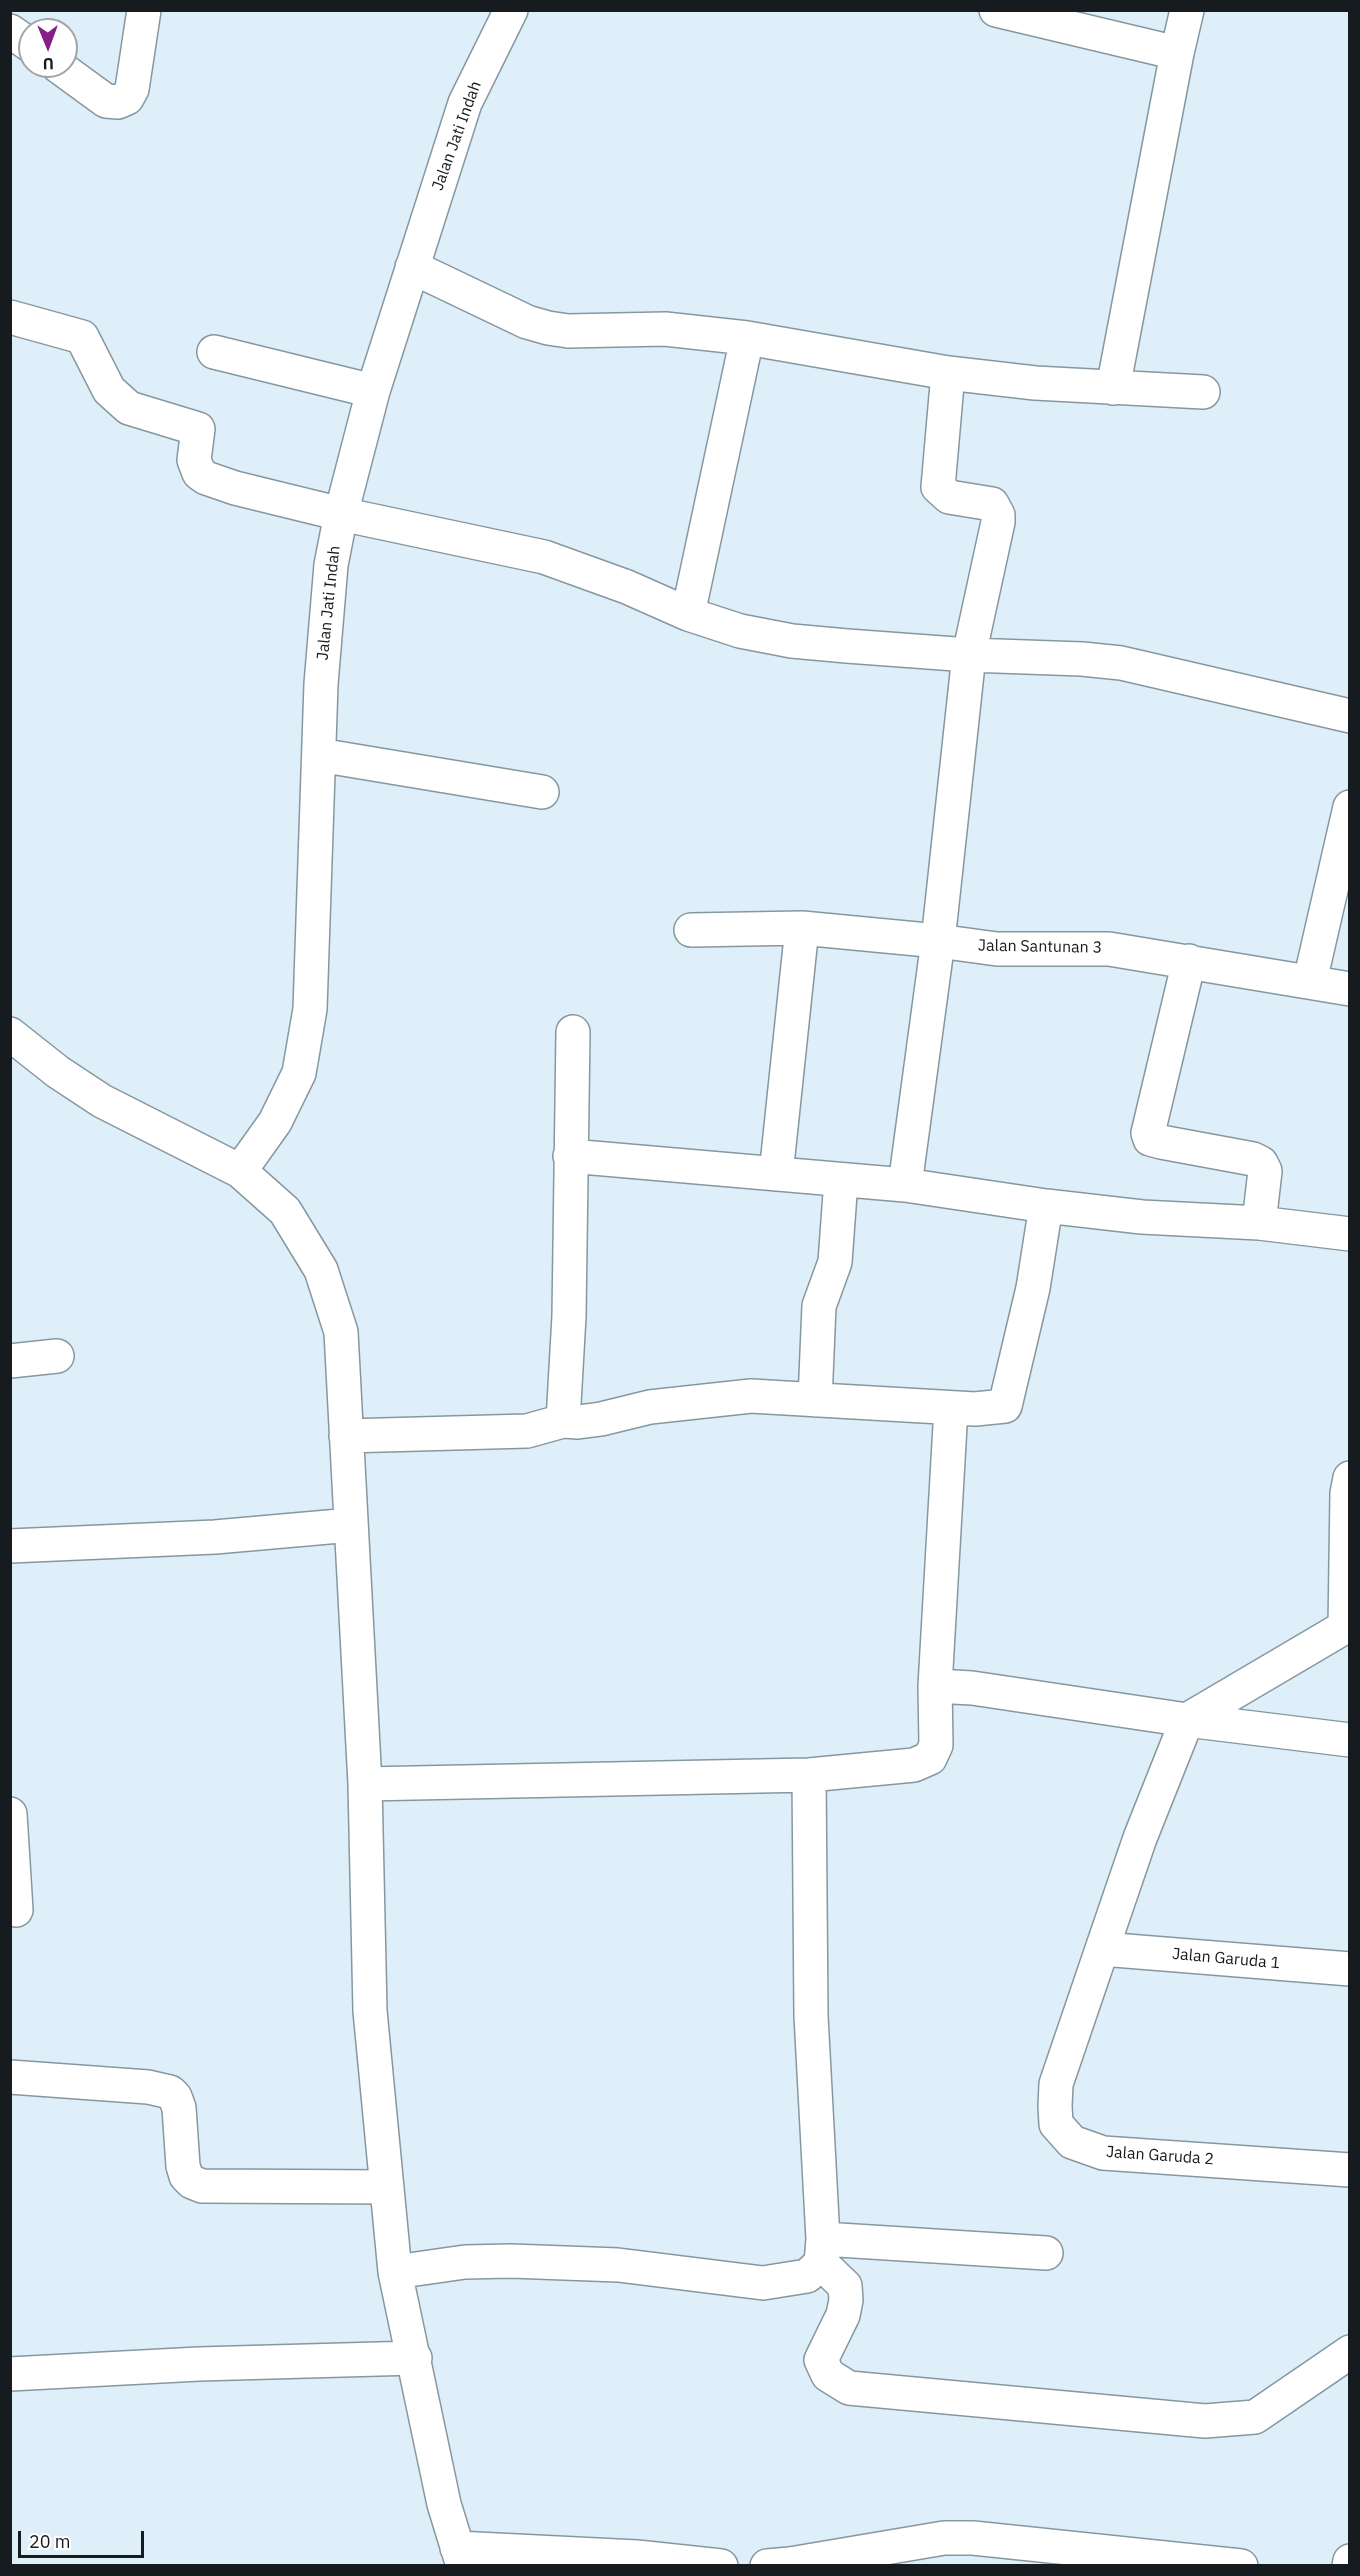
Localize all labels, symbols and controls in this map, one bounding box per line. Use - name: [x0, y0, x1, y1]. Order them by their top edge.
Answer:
- north arrow: [18, 18, 78, 78]
- text: U: [43, 54, 54, 74]
- street label: Jalan Jati Indah: [428, 79, 486, 193]
- street label: Jalan Jati Indah: [313, 545, 345, 661]
- street label: Jalan Santunan 3: [978, 936, 1102, 958]
- street label: Jalan Garuda 1: [1171, 1945, 1281, 1973]
- street label: Jalan Garuda 2: [1105, 2143, 1215, 2169]
- scale bar: [21, 2519, 147, 2557]
- text: 20 m: [29, 2530, 71, 2553]

